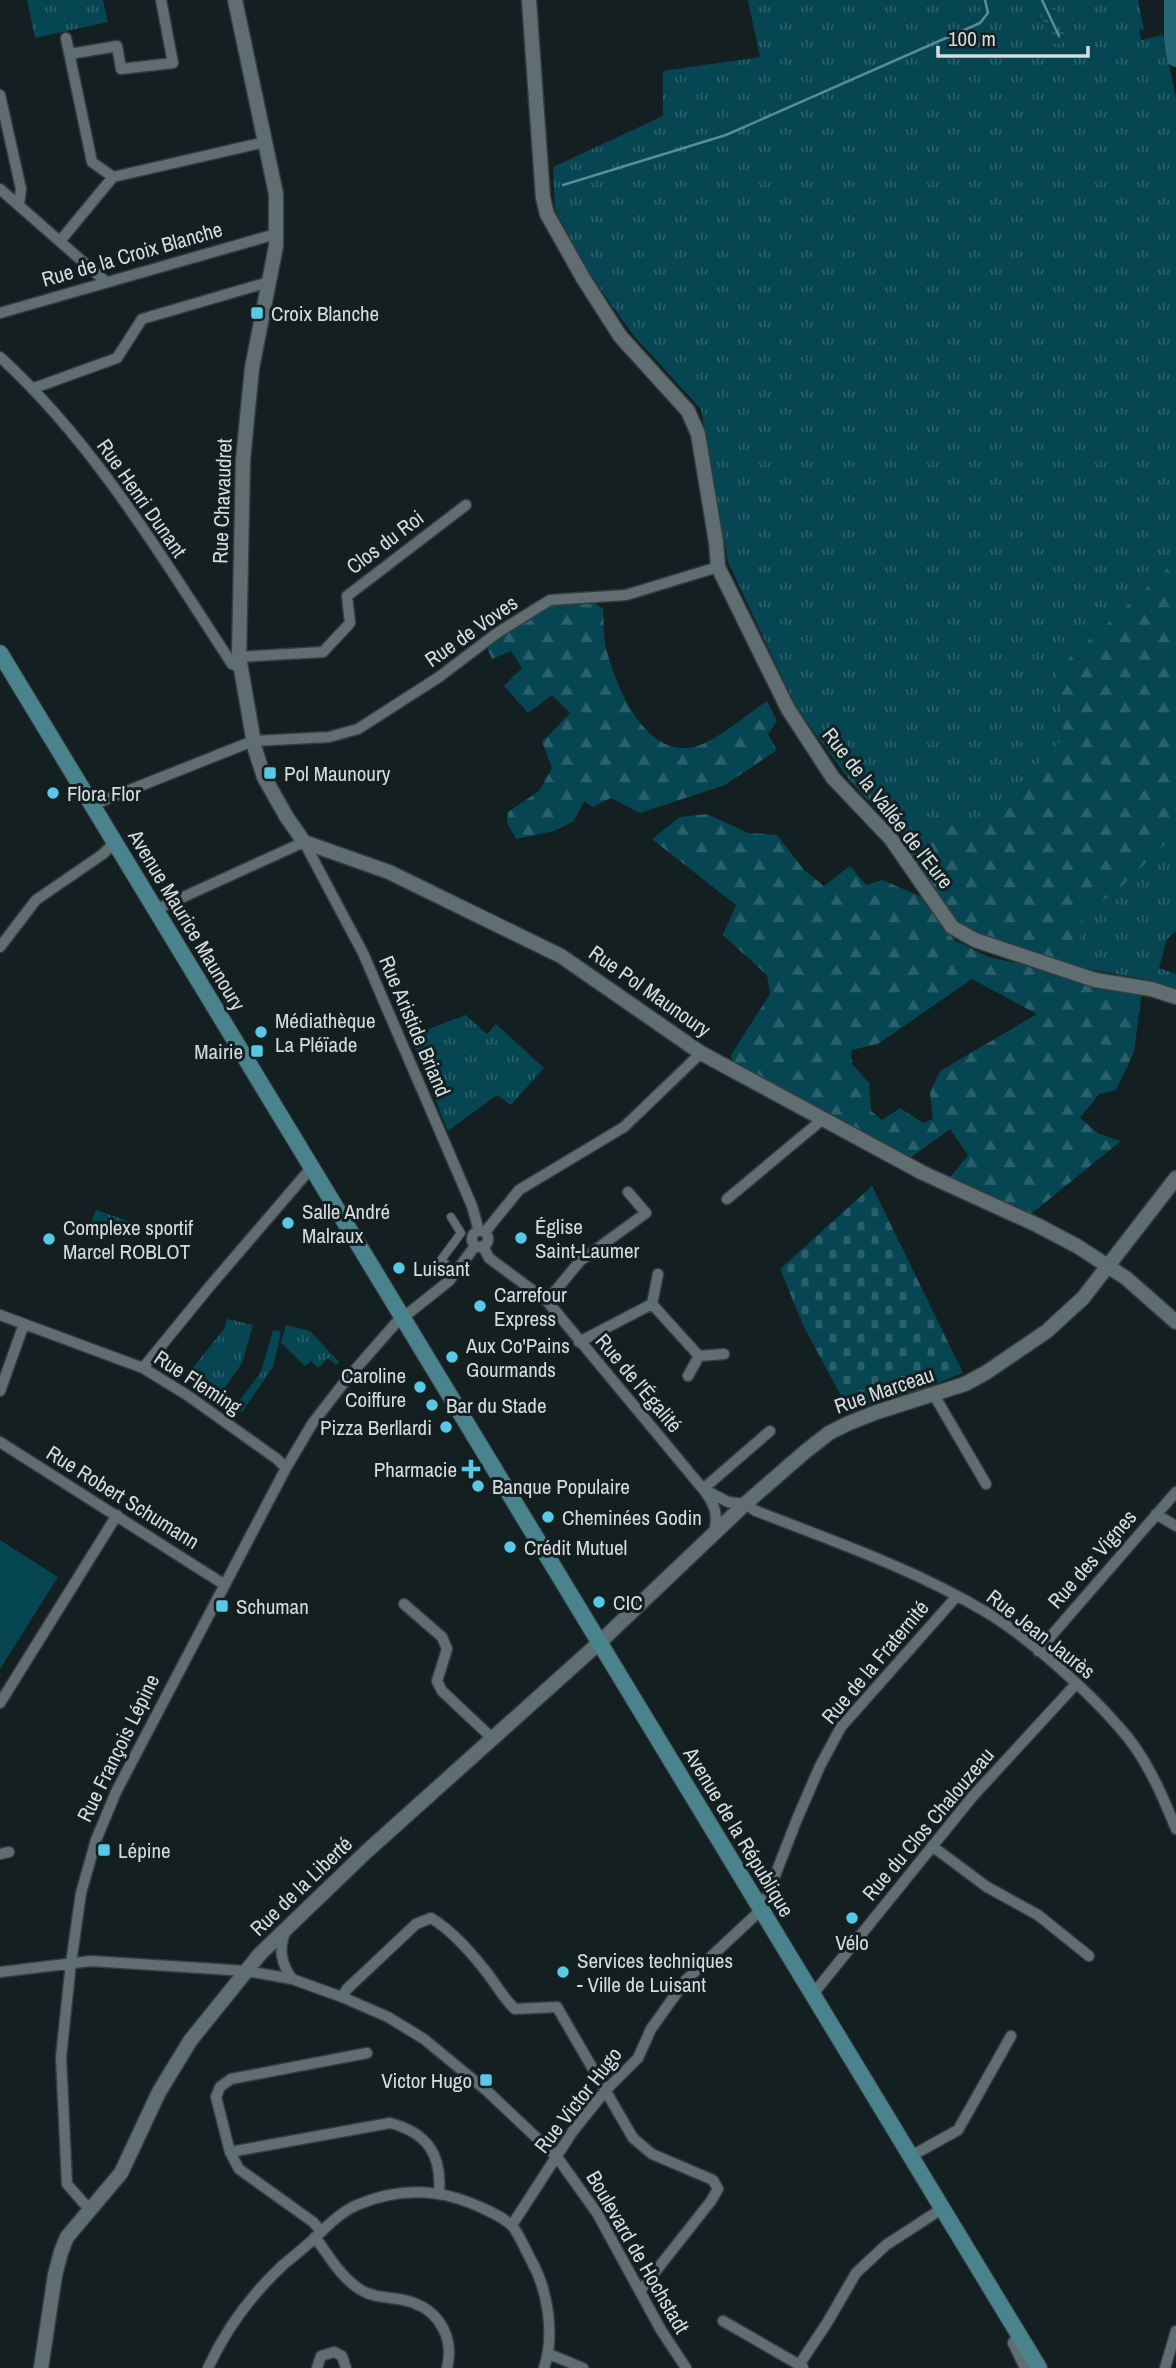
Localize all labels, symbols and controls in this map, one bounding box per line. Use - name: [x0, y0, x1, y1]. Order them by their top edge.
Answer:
- scale bar: [938, 14, 1088, 58]
- text: 100 m: [948, 24, 996, 53]
- street label: Rue de la Croix Blanche: [38, 214, 226, 294]
- place label: Croix Blanche: [271, 299, 379, 328]
- marker: Croix Blanche: [249, 305, 265, 321]
- street label: Rue Henri Dunant: [90, 433, 194, 563]
- street label: Rue Chavaudret: [205, 438, 239, 564]
- street label: Clos du Roi: [340, 503, 430, 581]
- street label: Rue de Voves: [419, 588, 523, 674]
- street label: Rue de la Vallée de l'Eure: [816, 721, 960, 895]
- place label: Pol Maunoury: [284, 759, 391, 788]
- marker: Pol Maunoury: [262, 765, 278, 781]
- place label: Flora Flor: [67, 779, 141, 808]
- marker: Flora Flor: [45, 785, 61, 801]
- street label: Avenue Maurice Maunoury: [121, 823, 253, 1016]
- street label: Rue Pol Maunoury: [583, 938, 717, 1044]
- street label: Rue Aristide Briand: [372, 951, 458, 1101]
- place label: Médiathèque La Pléïade: [275, 1006, 376, 1059]
- marker: Médiathèque La Pléïade: [253, 1024, 269, 1040]
- place label: Mairie: [194, 1037, 243, 1066]
- marker: Mairie: [249, 1043, 265, 1059]
- place label: Salle André Malraux: [302, 1197, 390, 1250]
- place label: Église Saint-Laumer: [535, 1212, 640, 1265]
- place label: Complexe sportif Marcel ROBLOT: [63, 1213, 193, 1266]
- marker: Salle André Malraux: [280, 1215, 296, 1231]
- marker: Église Saint-Laumer: [513, 1230, 529, 1246]
- marker: Complexe sportif Marcel ROBLOT: [41, 1231, 57, 1247]
- place label: Luisant: [413, 1254, 470, 1283]
- marker: Luisant: [391, 1260, 407, 1276]
- place label: Carrefour Express: [494, 1280, 567, 1333]
- marker: Carrefour Express: [472, 1298, 488, 1314]
- street label: Rue de l'Égalité: [589, 1327, 689, 1439]
- place label: Aux Co'Pains Gourmands: [465, 1331, 570, 1384]
- street label: Rue Fleming: [149, 1343, 248, 1421]
- marker: Aux Co'Pains Gourmands: [444, 1349, 460, 1365]
- street label: Rue Marceau: [830, 1359, 938, 1421]
- place label: Caroline Coiffure: [341, 1361, 406, 1414]
- marker: Caroline Coiffure: [412, 1379, 428, 1395]
- place label: Bar du Stade: [446, 1391, 547, 1420]
- marker: Bar du Stade: [424, 1397, 440, 1413]
- place label: Pizza Berllardi: [320, 1413, 432, 1442]
- marker: Pizza Berllardi: [438, 1419, 454, 1435]
- street label: Rue Robert Schumann: [41, 1438, 205, 1556]
- place label: Pharmacie: [374, 1455, 457, 1484]
- marker: Pharmacie: [463, 1461, 479, 1477]
- place label: Banque Populaire: [492, 1472, 630, 1501]
- marker: Banque Populaire: [470, 1478, 486, 1494]
- place label: Cheminées Godin: [562, 1503, 702, 1532]
- street label: Rue des Vignes: [1041, 1503, 1143, 1615]
- marker: Cheminées Godin: [540, 1509, 556, 1525]
- place label: Crédit Mutuel: [524, 1533, 627, 1562]
- marker: Crédit Mutuel: [502, 1539, 518, 1555]
- street label: Rue Jean Jaurès: [981, 1582, 1101, 1686]
- place label: CIC: [613, 1588, 643, 1617]
- place label: Schuman: [236, 1592, 309, 1621]
- marker: CIC: [591, 1594, 607, 1610]
- street label: Rue de la Fraternité: [815, 1594, 935, 1730]
- marker: Schuman: [214, 1598, 230, 1614]
- street label: Rue François Lépine: [70, 1669, 166, 1827]
- street label: Avenue de la République: [676, 1741, 801, 1922]
- street label: Rue du Clos Chalouzeau: [855, 1741, 1001, 1907]
- street label: Rue de la Liberté: [243, 1830, 359, 1942]
- place label: Lépine: [118, 1836, 171, 1865]
- marker: Lépine: [96, 1842, 112, 1858]
- marker: Vélo: [844, 1910, 860, 1926]
- place label: Vélo: [835, 1928, 869, 1957]
- place label: Services techniques - Ville de Luisant: [577, 1946, 733, 1999]
- marker: Services techniques - Ville de Luisant: [555, 1964, 571, 1980]
- street label: Rue Victor Hugo: [527, 2041, 629, 2159]
- place label: Victor Hugo: [381, 2066, 472, 2095]
- marker: Victor Hugo: [478, 2072, 494, 2088]
- street label: Boulevard de Hochstadt: [579, 2165, 697, 2339]

